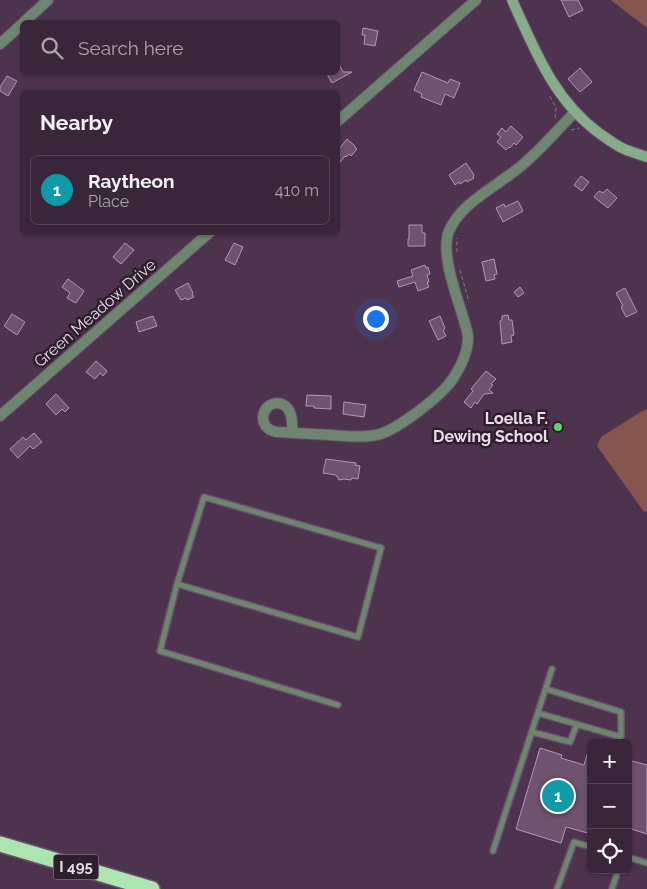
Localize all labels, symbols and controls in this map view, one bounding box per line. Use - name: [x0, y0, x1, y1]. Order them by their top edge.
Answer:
- search box: [20, 20, 340, 75]
- icon: search: [38, 34, 66, 62]
- text: Search here: [78, 37, 184, 59]
- text: Nearby: [40, 110, 113, 135]
- text: Raytheon: [88, 170, 175, 192]
- text: 1: [53, 181, 61, 200]
- text: 410 m: [275, 181, 319, 200]
- text: Place: [88, 192, 129, 211]
- street label: Green Meadow Drive: [30, 255, 160, 371]
- your location: [363, 306, 389, 332]
- place label: Loella F. Dewing School: [433, 409, 549, 446]
- marker: Loella F. Dewing School: [552, 421, 564, 433]
- map controls: [587, 739, 632, 874]
- button: +: [587, 739, 632, 784]
- pin: 1: [542, 777, 574, 815]
- button: −: [587, 784, 632, 829]
- button: locate: [587, 829, 632, 874]
- road number: I 495: [54, 854, 98, 880]

